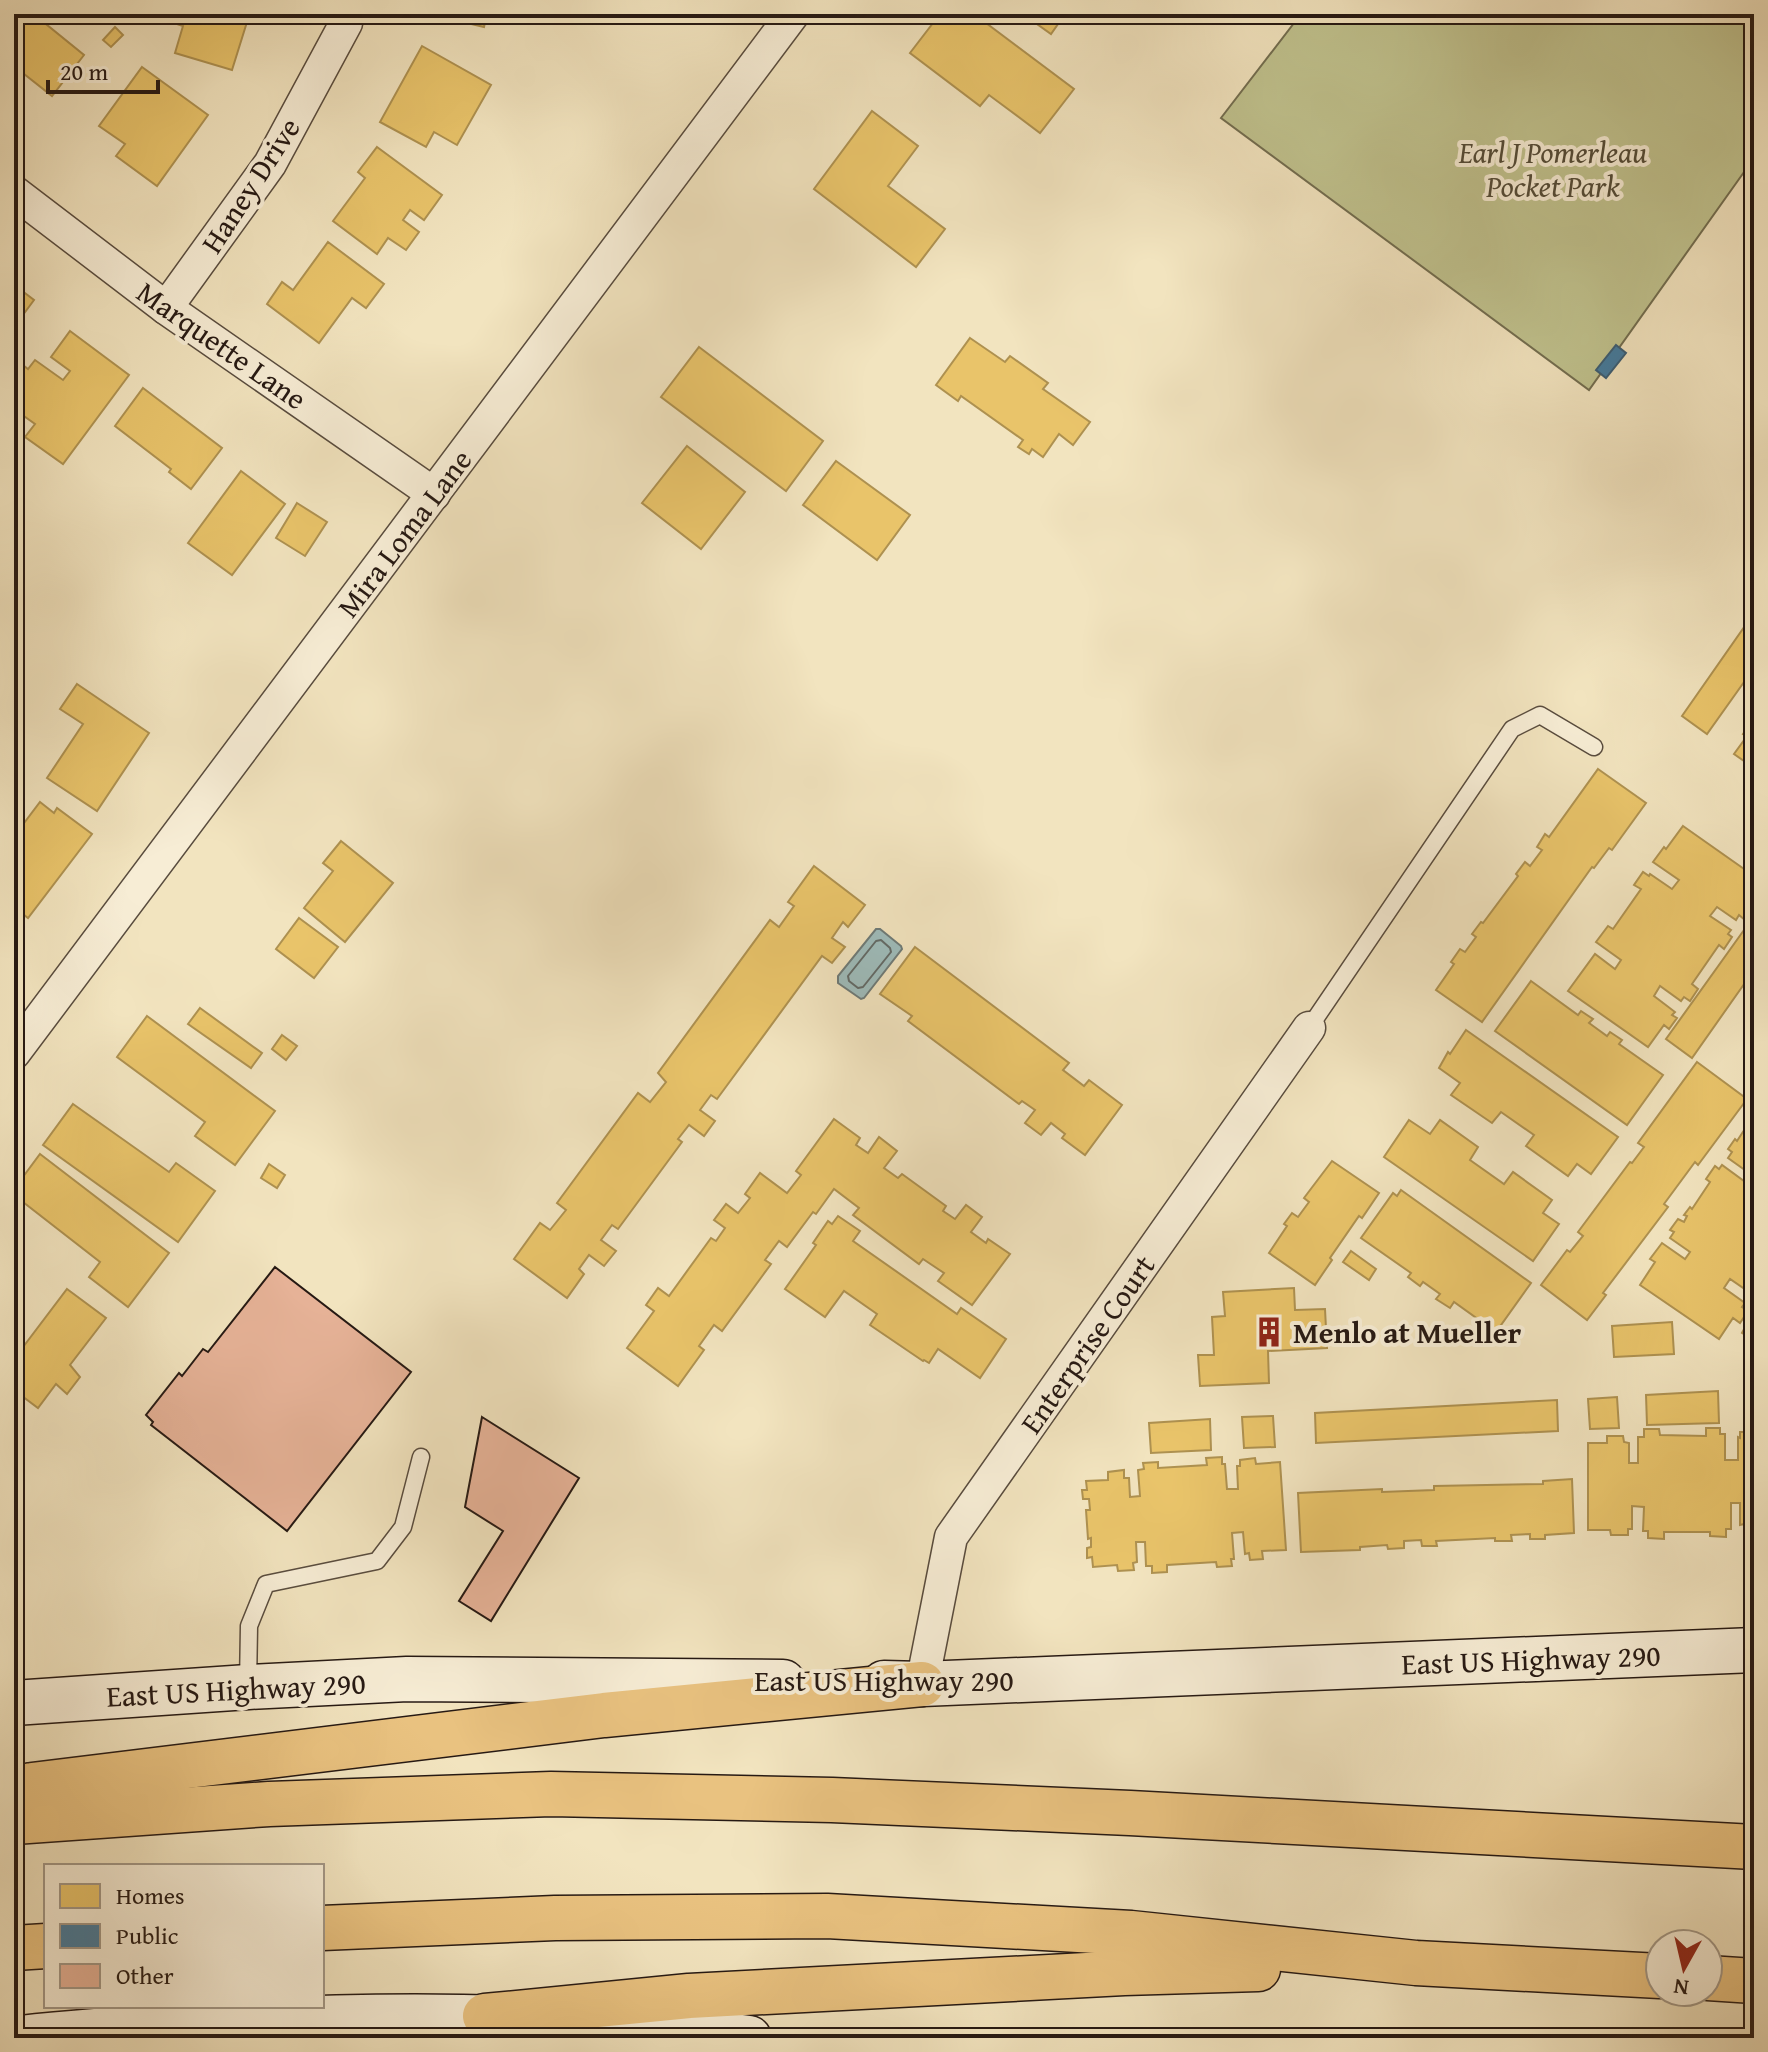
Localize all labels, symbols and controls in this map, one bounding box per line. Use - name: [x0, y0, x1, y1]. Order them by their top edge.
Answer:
- scale bar: [48, 44, 158, 94]
- text: 20 m: [60, 54, 108, 89]
- street label: Haney Drive: [190, 108, 310, 262]
- park label: Earl J Pomerleau Pocket Park: [1458, 130, 1647, 208]
- street label: Marquette Lane: [128, 270, 316, 420]
- street label: Mira Loma Lane: [326, 440, 482, 626]
- street label: Enterprise Court: [1009, 1245, 1165, 1442]
- place label: Menlo at Mueller: [1293, 1310, 1522, 1354]
- building icon: Menlo at Mueller: [1252, 1315, 1286, 1349]
- street label: East US Highway 290: [1401, 1632, 1661, 1686]
- street label: East US Highway 290: [754, 1658, 1014, 1702]
- street label: East US Highway 290: [105, 1660, 367, 1718]
- legend: [44, 1864, 324, 2008]
- text: Homes: [116, 1878, 185, 1913]
- text: Public: [116, 1918, 179, 1953]
- north arrow: [1644, 1928, 1724, 2008]
- text: Other: [116, 1958, 174, 1993]
- text: N: [1671, 1971, 1691, 2005]

